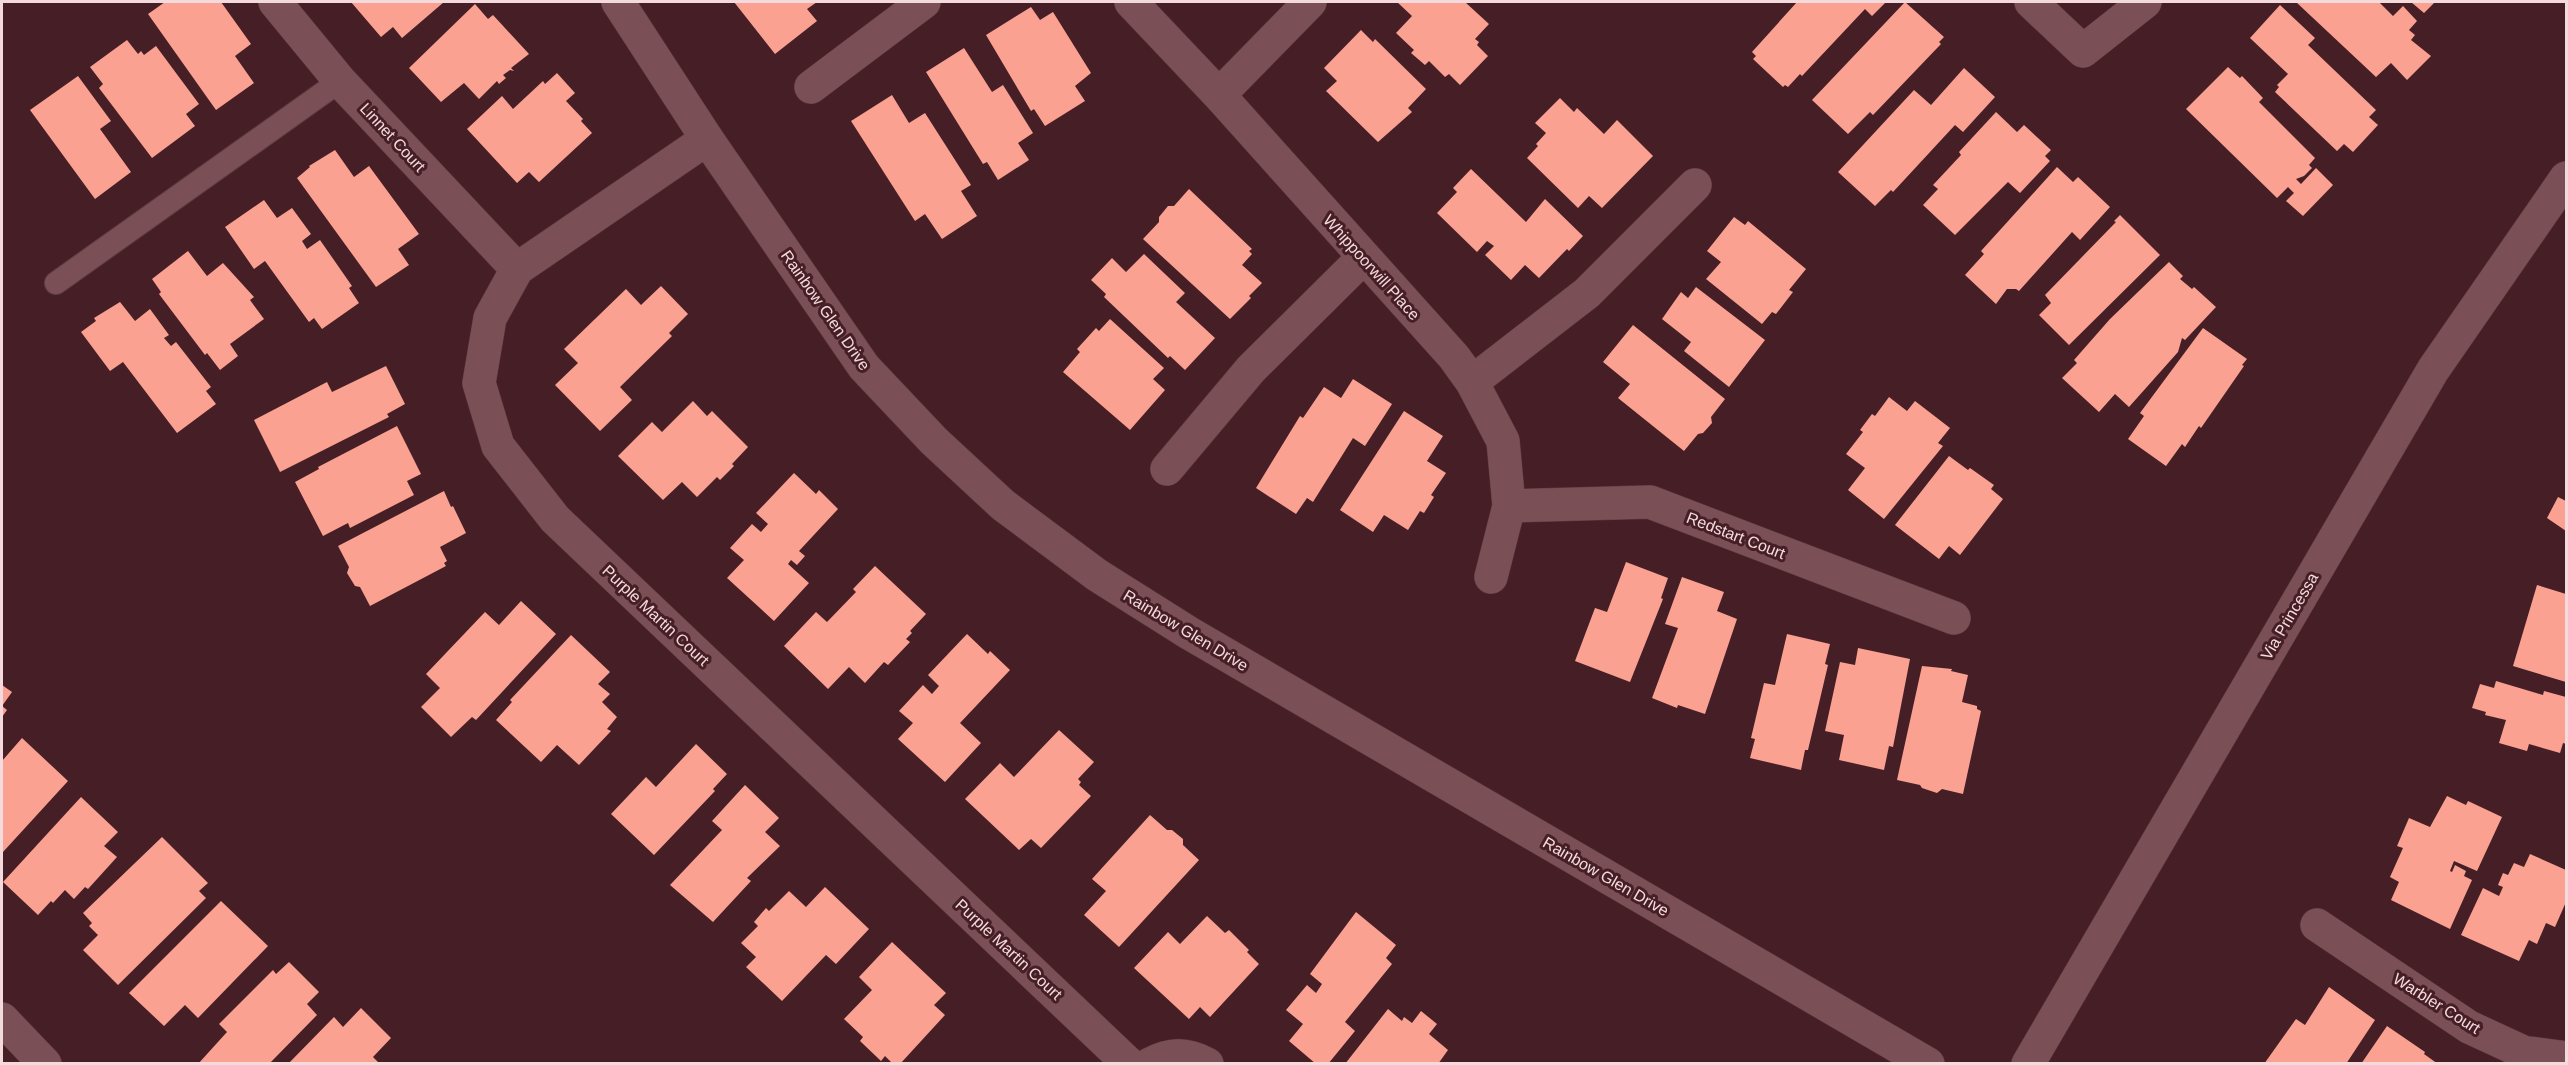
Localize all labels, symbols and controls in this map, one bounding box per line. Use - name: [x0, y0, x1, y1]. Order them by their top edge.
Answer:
- street label: Linnet Court: [357, 100, 429, 175]
- street label: Whippoorwill Place: [1320, 211, 1423, 323]
- street label: Rainbow Glen Drive: [778, 247, 873, 374]
- street label: Redstart Court: [1684, 509, 1788, 562]
- street label: Purple Martin Court: [599, 562, 713, 669]
- street label: Via Princessa: [2258, 570, 2321, 663]
- street label: Rainbow Glen Drive: [1120, 587, 1251, 674]
- street label: Rainbow Glen Drive: [1540, 834, 1672, 919]
- street label: Purple Martin Court: [952, 896, 1066, 1003]
- street label: Warbler Court: [2390, 970, 2484, 1037]

